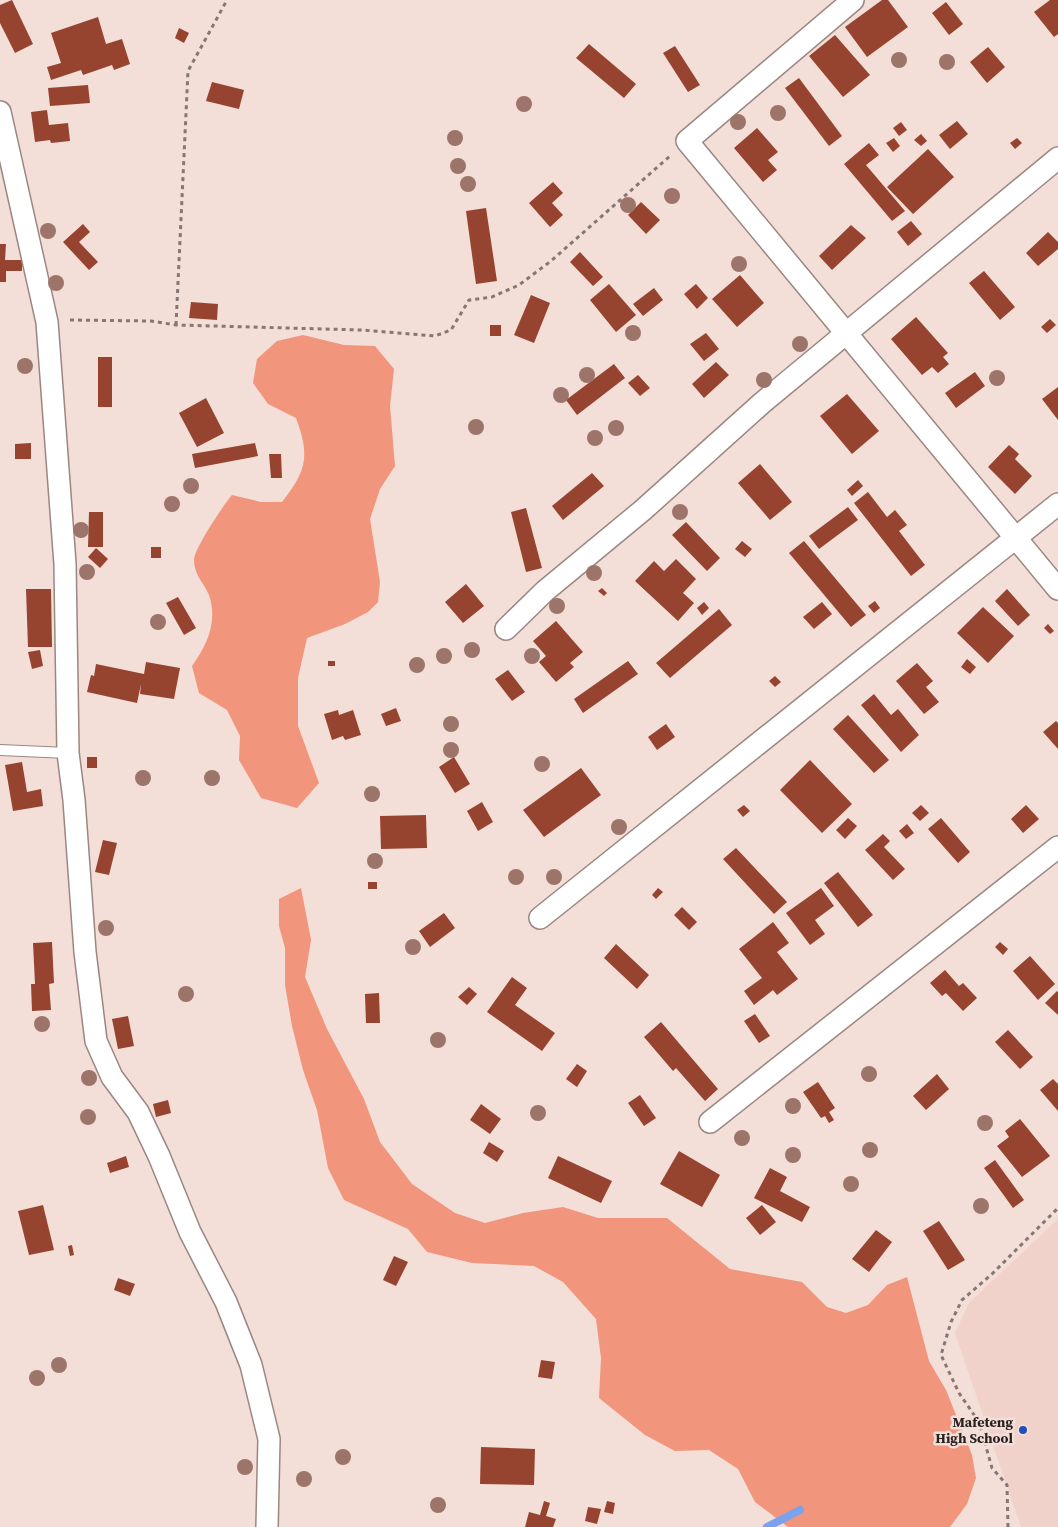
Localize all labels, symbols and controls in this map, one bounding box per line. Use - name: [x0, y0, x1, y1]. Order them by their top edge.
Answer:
- place label: Mafeteng High School: [935, 1412, 1013, 1448]
- marker: Mafeteng High School: [1017, 1424, 1029, 1436]

